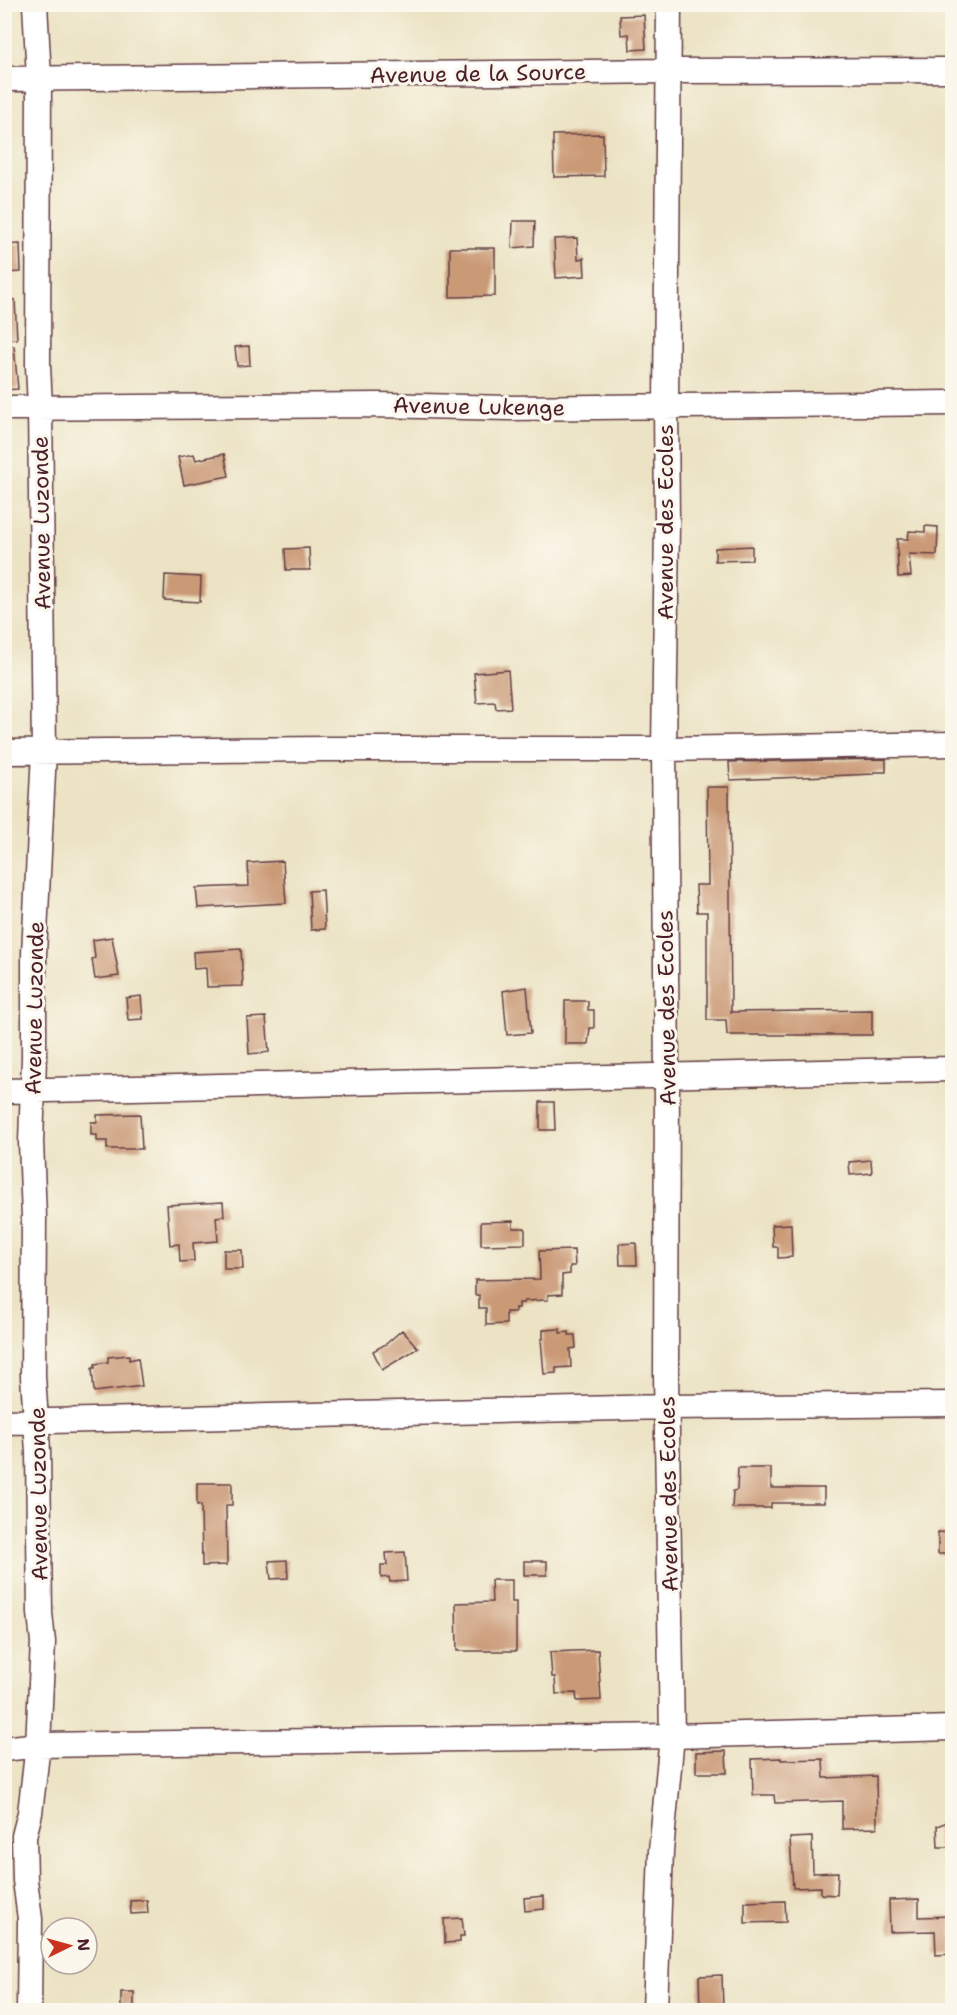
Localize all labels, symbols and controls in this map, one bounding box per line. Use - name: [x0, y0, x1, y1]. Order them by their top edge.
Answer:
- street label: Avenue de la Source: [369, 57, 587, 90]
- street label: Avenue Lukenge: [393, 391, 565, 422]
- street label: Avenue des Ecoles: [651, 424, 680, 620]
- street label: Avenue Luzonde: [25, 436, 58, 610]
- street label: Avenue des Ecoles: [650, 910, 683, 1106]
- street label: Avenue Luzonde: [18, 921, 51, 1095]
- street label: Avenue des Ecoles: [652, 1396, 685, 1592]
- street label: Avenue Luzonde: [22, 1407, 55, 1581]
- north arrow: [39, 1916, 99, 1976]
- text: N: [72, 1938, 94, 1952]

